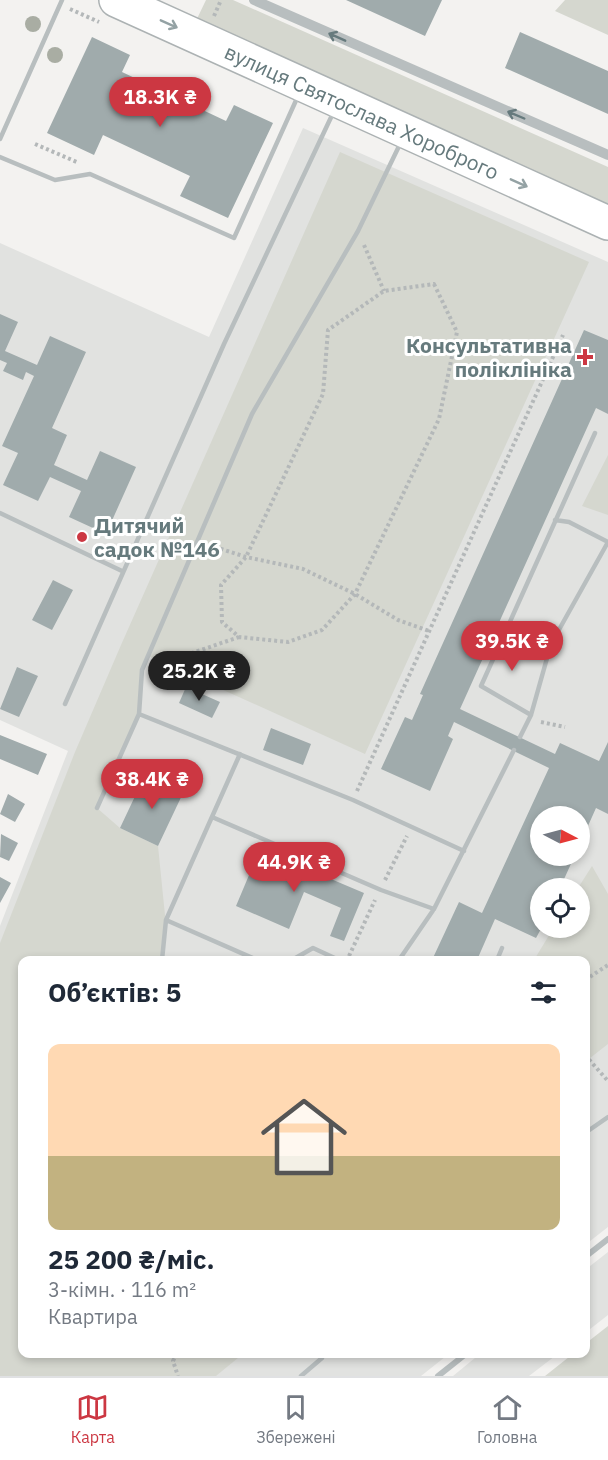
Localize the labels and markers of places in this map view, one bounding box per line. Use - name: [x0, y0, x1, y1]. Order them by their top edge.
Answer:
- pin: 18.3K ₴: [105, 77, 215, 128]
- place label: Консультативна поліклініка: [406, 331, 572, 383]
- marker: Консультативна поліклініка: [576, 348, 594, 366]
- place label: Дитячий садок №146: [94, 511, 220, 563]
- marker: Дитячий садок №146: [75, 530, 89, 544]
- pin: 39.5K ₴: [457, 621, 567, 672]
- pin: 25.2K ₴: [144, 651, 254, 702]
- pin: 38.4K ₴: [97, 759, 207, 810]
- pin: 44.9K ₴: [239, 842, 349, 893]

